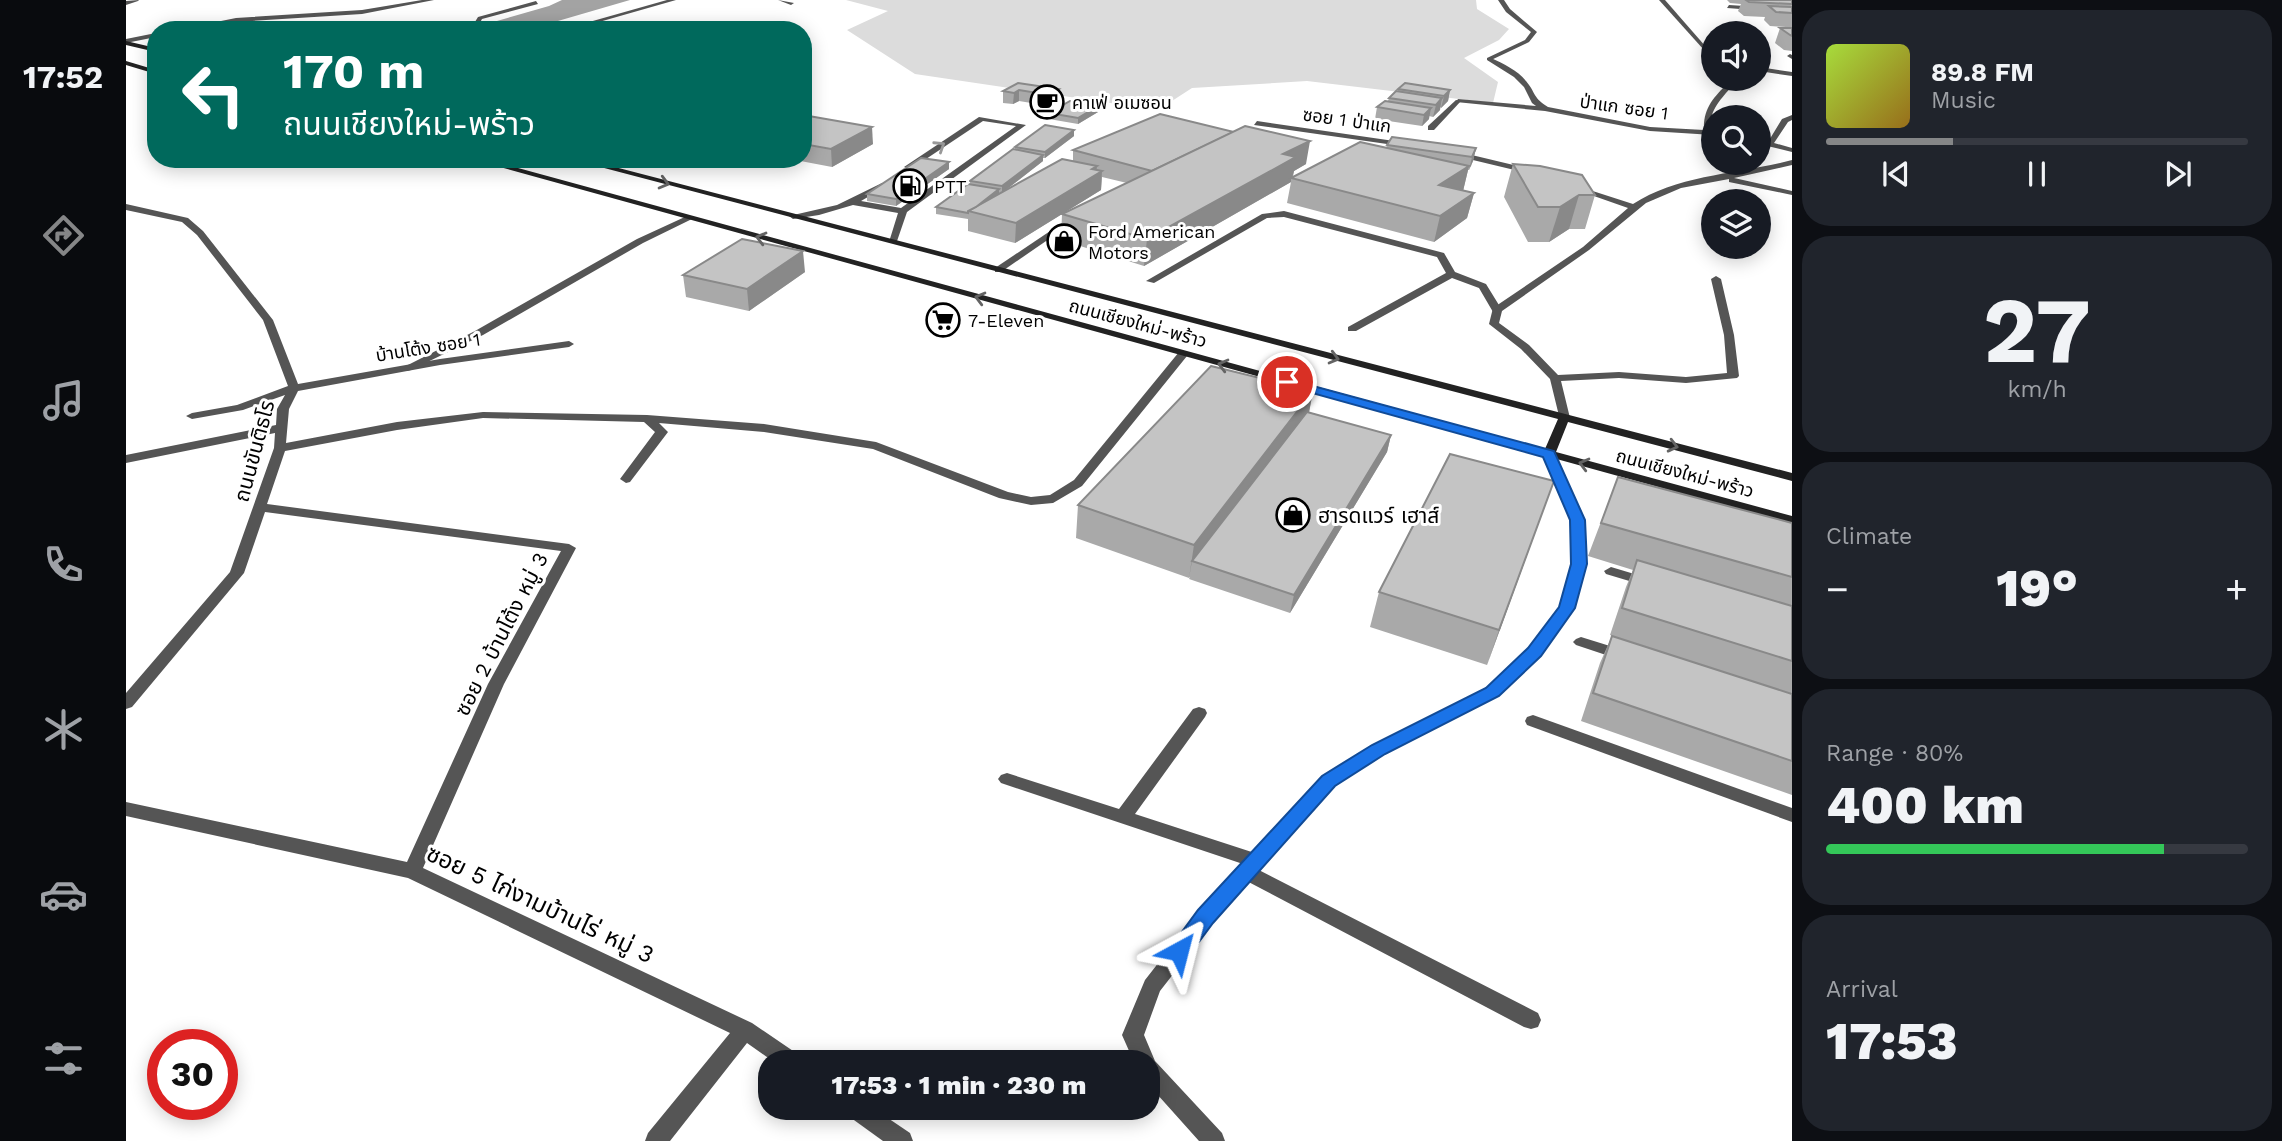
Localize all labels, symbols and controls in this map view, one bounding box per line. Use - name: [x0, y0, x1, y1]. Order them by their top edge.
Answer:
- map controls: [1701, 21, 1771, 259]
- button: sound: [1701, 21, 1771, 91]
- text: 170 m: [283, 42, 424, 100]
- icon: left: [168, 49, 259, 140]
- text: 89.8 FM: [1931, 57, 2034, 87]
- text: 17:52: [23, 58, 103, 96]
- cafe icon: คาเฟ่ อเมซอน: [1028, 83, 1066, 121]
- text: Music: [1931, 87, 1996, 114]
- street label: ป่าแก ซอย 1: [1578, 90, 1670, 124]
- place label: คาเฟ่ อเมซอน: [1072, 92, 1172, 113]
- street label: ซอย 1 ป่าแก: [1301, 103, 1393, 137]
- text: ถนนเชียงใหม่-พร้าว: [283, 105, 535, 143]
- button: search: [1701, 105, 1771, 175]
- one-way arrow: [933, 141, 946, 154]
- icon: previous: [1877, 155, 1915, 193]
- icon: pause: [2018, 155, 2056, 193]
- icon: next: [2159, 155, 2197, 193]
- fuel station icon: PTT: [891, 167, 929, 205]
- one-way arrow: [658, 174, 670, 189]
- place label: PTT: [934, 176, 967, 197]
- button: layers: [1701, 189, 1771, 259]
- icon: directions: [39, 211, 88, 260]
- place label: Ford American Motors: [1088, 221, 1216, 263]
- shop icon: Ford American Motors: [1045, 222, 1083, 260]
- one-way arrow: [755, 231, 767, 246]
- text: 27: [1983, 277, 2091, 384]
- one-way arrow: [974, 292, 986, 306]
- street label: ถนนเชียงใหม่-พร้าว: [1067, 295, 1209, 351]
- supermarket icon: 7-Eleven: [924, 301, 962, 339]
- place label: 7-Eleven: [968, 310, 1044, 331]
- street label: บ้านโต้ง ซอย 1: [374, 328, 482, 366]
- one-way arrow: [1328, 350, 1340, 364]
- pin: [1257, 352, 1317, 412]
- one-way arrow: [1217, 358, 1229, 373]
- icon: arrive: [1268, 363, 1306, 401]
- icon: music: [39, 376, 88, 425]
- text: km/h: [2007, 376, 2067, 403]
- street label: ถนนขันติธโร: [228, 398, 280, 504]
- one-way arrow: [1667, 438, 1679, 452]
- street label: ถนนเชียงใหม่-พร้าว: [1614, 445, 1756, 501]
- one-way arrow: [1578, 458, 1590, 472]
- shop icon: ฮารดแวร์ เฮาส์: [1274, 496, 1312, 534]
- place label: ฮารดแวร์ เฮาส์: [1318, 503, 1439, 528]
- text: Climate: [1826, 523, 1912, 550]
- icon: phone: [39, 540, 88, 589]
- street label: ซอย 2 บ้านโต้ง หมู่ 3: [449, 548, 554, 720]
- text: 19°: [1996, 558, 2078, 619]
- text: −: [1826, 567, 1849, 611]
- text: +: [2225, 567, 2248, 611]
- icon: climate: [39, 705, 88, 754]
- text: Range · 80%: [1826, 740, 1963, 767]
- text: 400 km: [1826, 775, 2024, 836]
- street label: ซอย 5 ไก่งามบ้านไร่ หมู่ 3: [421, 839, 658, 970]
- icon: car: [39, 870, 88, 919]
- position arrow: [1142, 914, 1216, 988]
- text: Arrival: [1826, 976, 1898, 1003]
- text: 17:53: [1826, 1011, 1958, 1072]
- speed limit sign: 30: [147, 1029, 238, 1120]
- icon: filters: [39, 1034, 88, 1083]
- text: 17:53 · 1 min · 230 m: [832, 1070, 1086, 1100]

